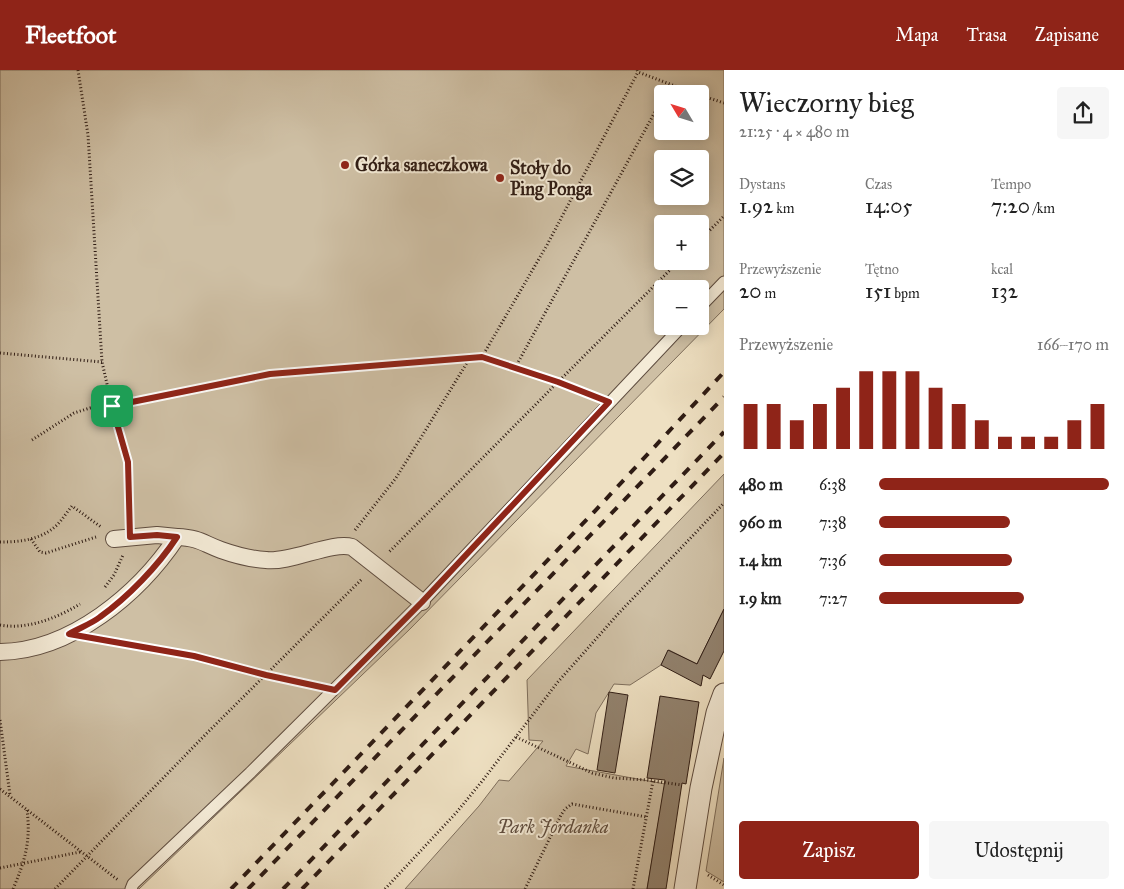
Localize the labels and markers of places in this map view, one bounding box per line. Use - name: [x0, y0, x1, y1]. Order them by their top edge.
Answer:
- place label: Górka saneczkowa: [355, 154, 488, 176]
- place label: Stoły do Ping Ponga: [510, 157, 592, 201]
- marker: Górka saneczkowa: [339, 159, 351, 171]
- marker: Stoły do Ping Ponga: [494, 172, 506, 184]
- pin: [91, 385, 133, 427]

